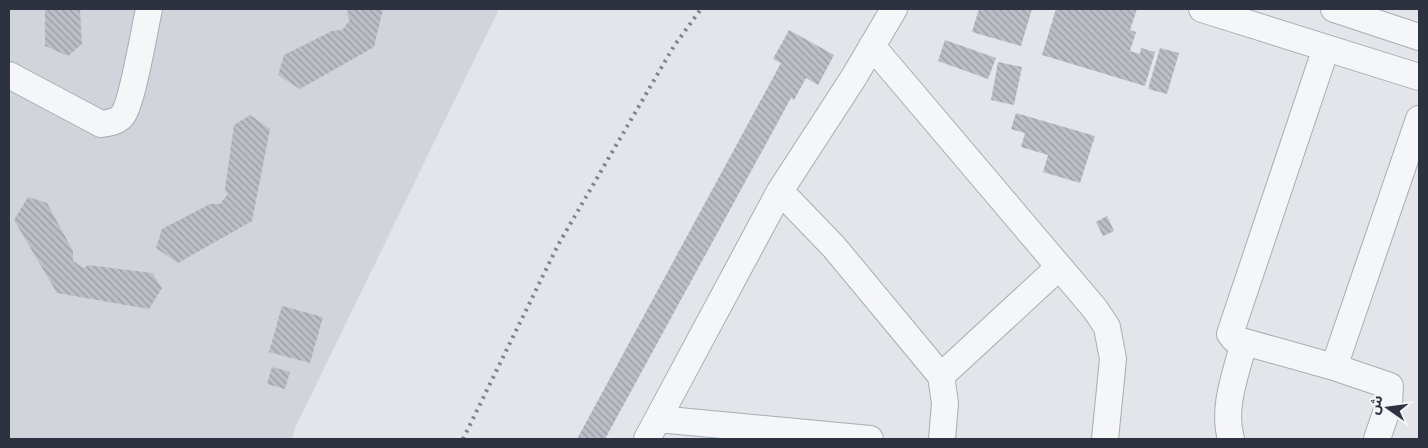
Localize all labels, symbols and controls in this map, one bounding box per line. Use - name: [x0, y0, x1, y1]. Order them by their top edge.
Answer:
- north arrow: [1363, 383, 1413, 433]
- text: ش: [1363, 393, 1386, 416]

